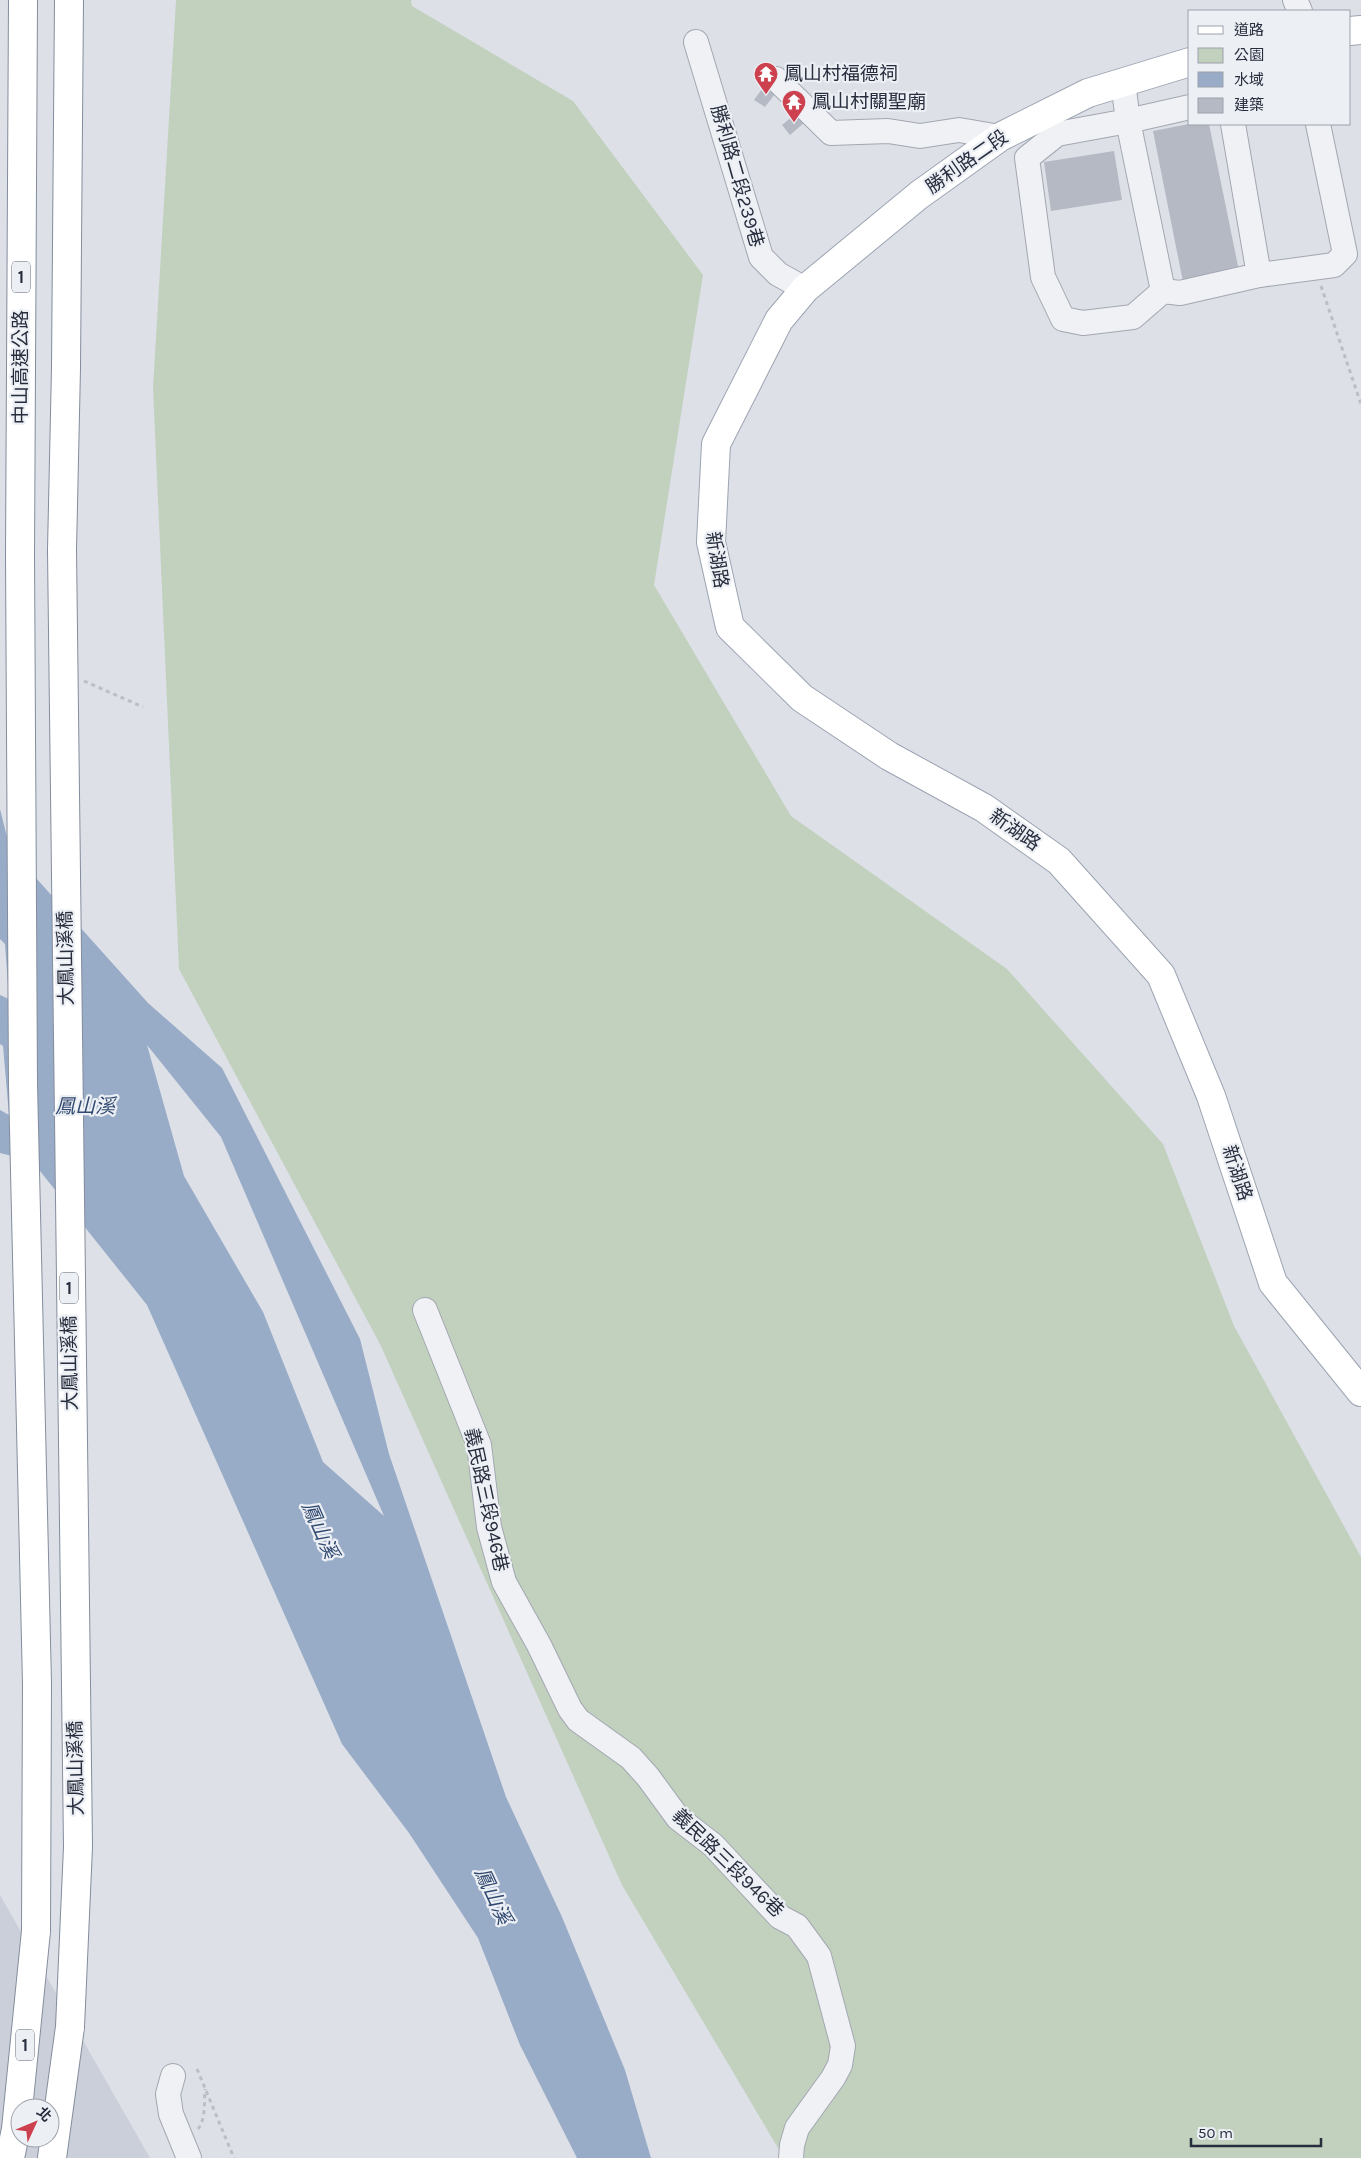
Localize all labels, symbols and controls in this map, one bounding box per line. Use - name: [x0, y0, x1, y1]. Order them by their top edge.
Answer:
- legend: [1188, 10, 1351, 125]
- text: 道路: [1234, 21, 1264, 39]
- text: 公園: [1234, 46, 1264, 64]
- temple icon: 鳳山村福德祠: [753, 61, 779, 95]
- place label: 鳳山村福德祠: [784, 63, 898, 85]
- text: 水域: [1234, 71, 1264, 89]
- temple icon: 鳳山村關聖廟: [781, 89, 807, 123]
- place label: 鳳山村關聖廟: [812, 91, 926, 113]
- text: 建築: [1234, 96, 1264, 114]
- street label: 勝利路二段239巷: [706, 102, 768, 250]
- street label: 勝利路二段: [922, 126, 1012, 198]
- road number: 1: [12, 262, 30, 292]
- street label: 中山高速公路: [10, 310, 32, 424]
- street label: 新湖路: [702, 530, 732, 590]
- street label: 新湖路: [985, 805, 1045, 855]
- street label: 大鳳山溪橋: [54, 910, 78, 1006]
- water label: 鳳山溪: [55, 1095, 118, 1118]
- street label: 新湖路: [1218, 1142, 1256, 1204]
- road number: 1: [60, 1273, 78, 1304]
- street label: 大鳳山溪橋: [58, 1315, 82, 1411]
- street label: 義民路三段946巷: [460, 1426, 512, 1574]
- water label: 鳳山溪: [297, 1498, 344, 1565]
- street label: 大鳳山溪橋: [64, 1720, 88, 1816]
- street label: 義民路三段946巷: [668, 1804, 788, 1922]
- water label: 鳳山溪: [470, 1864, 517, 1931]
- road number: 1: [16, 2030, 34, 2060]
- north arrow: [10, 2098, 60, 2148]
- text: 北: [33, 2103, 55, 2125]
- scale bar: [1191, 2116, 1321, 2148]
- text: 50 m: [1198, 2124, 1233, 2142]

